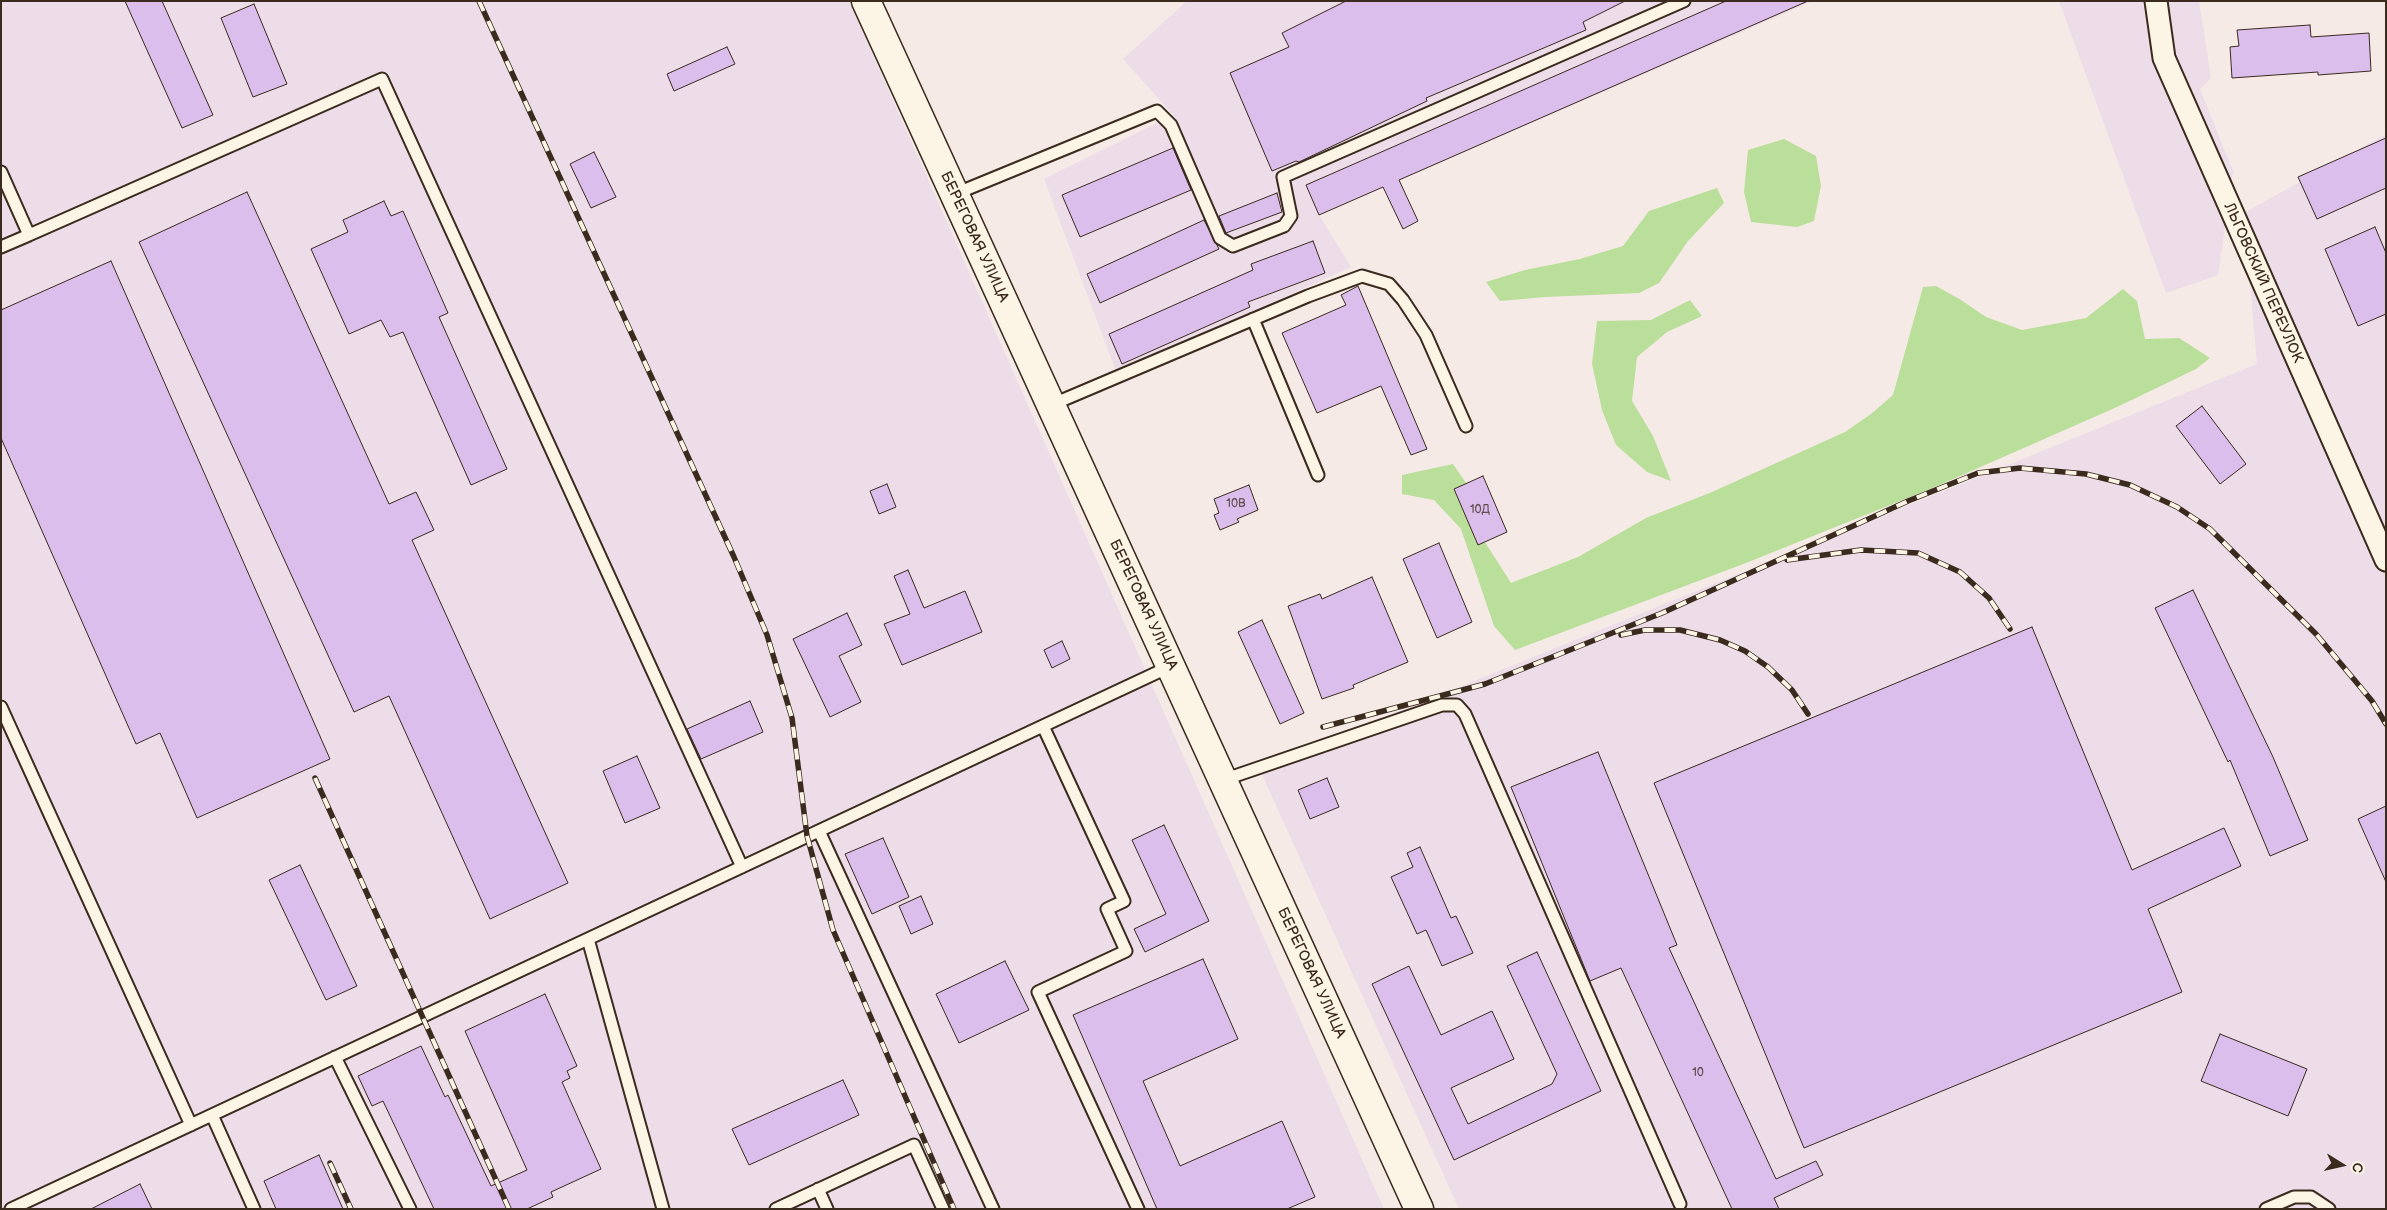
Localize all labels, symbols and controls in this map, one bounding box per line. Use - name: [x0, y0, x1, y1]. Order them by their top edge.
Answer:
- street label: БЕРЕГОВАЯ УЛИЦА: [936, 169, 1012, 305]
- street label: ЛЬГОВСКИЙ ПЕРЕУЛОК: [2220, 200, 2306, 366]
- house number: 10В: [1226, 497, 1246, 511]
- house number: 10Д: [1470, 503, 1490, 517]
- street label: БЕРЕГОВАЯ УЛИЦА: [1105, 537, 1181, 673]
- street label: БЕРЕГОВАЯ УЛИЦА: [1273, 905, 1349, 1041]
- house number: 10: [1692, 1066, 1704, 1080]
- north arrow: [2317, 1140, 2367, 1190]
- text: С: [2348, 1161, 2366, 1174]

